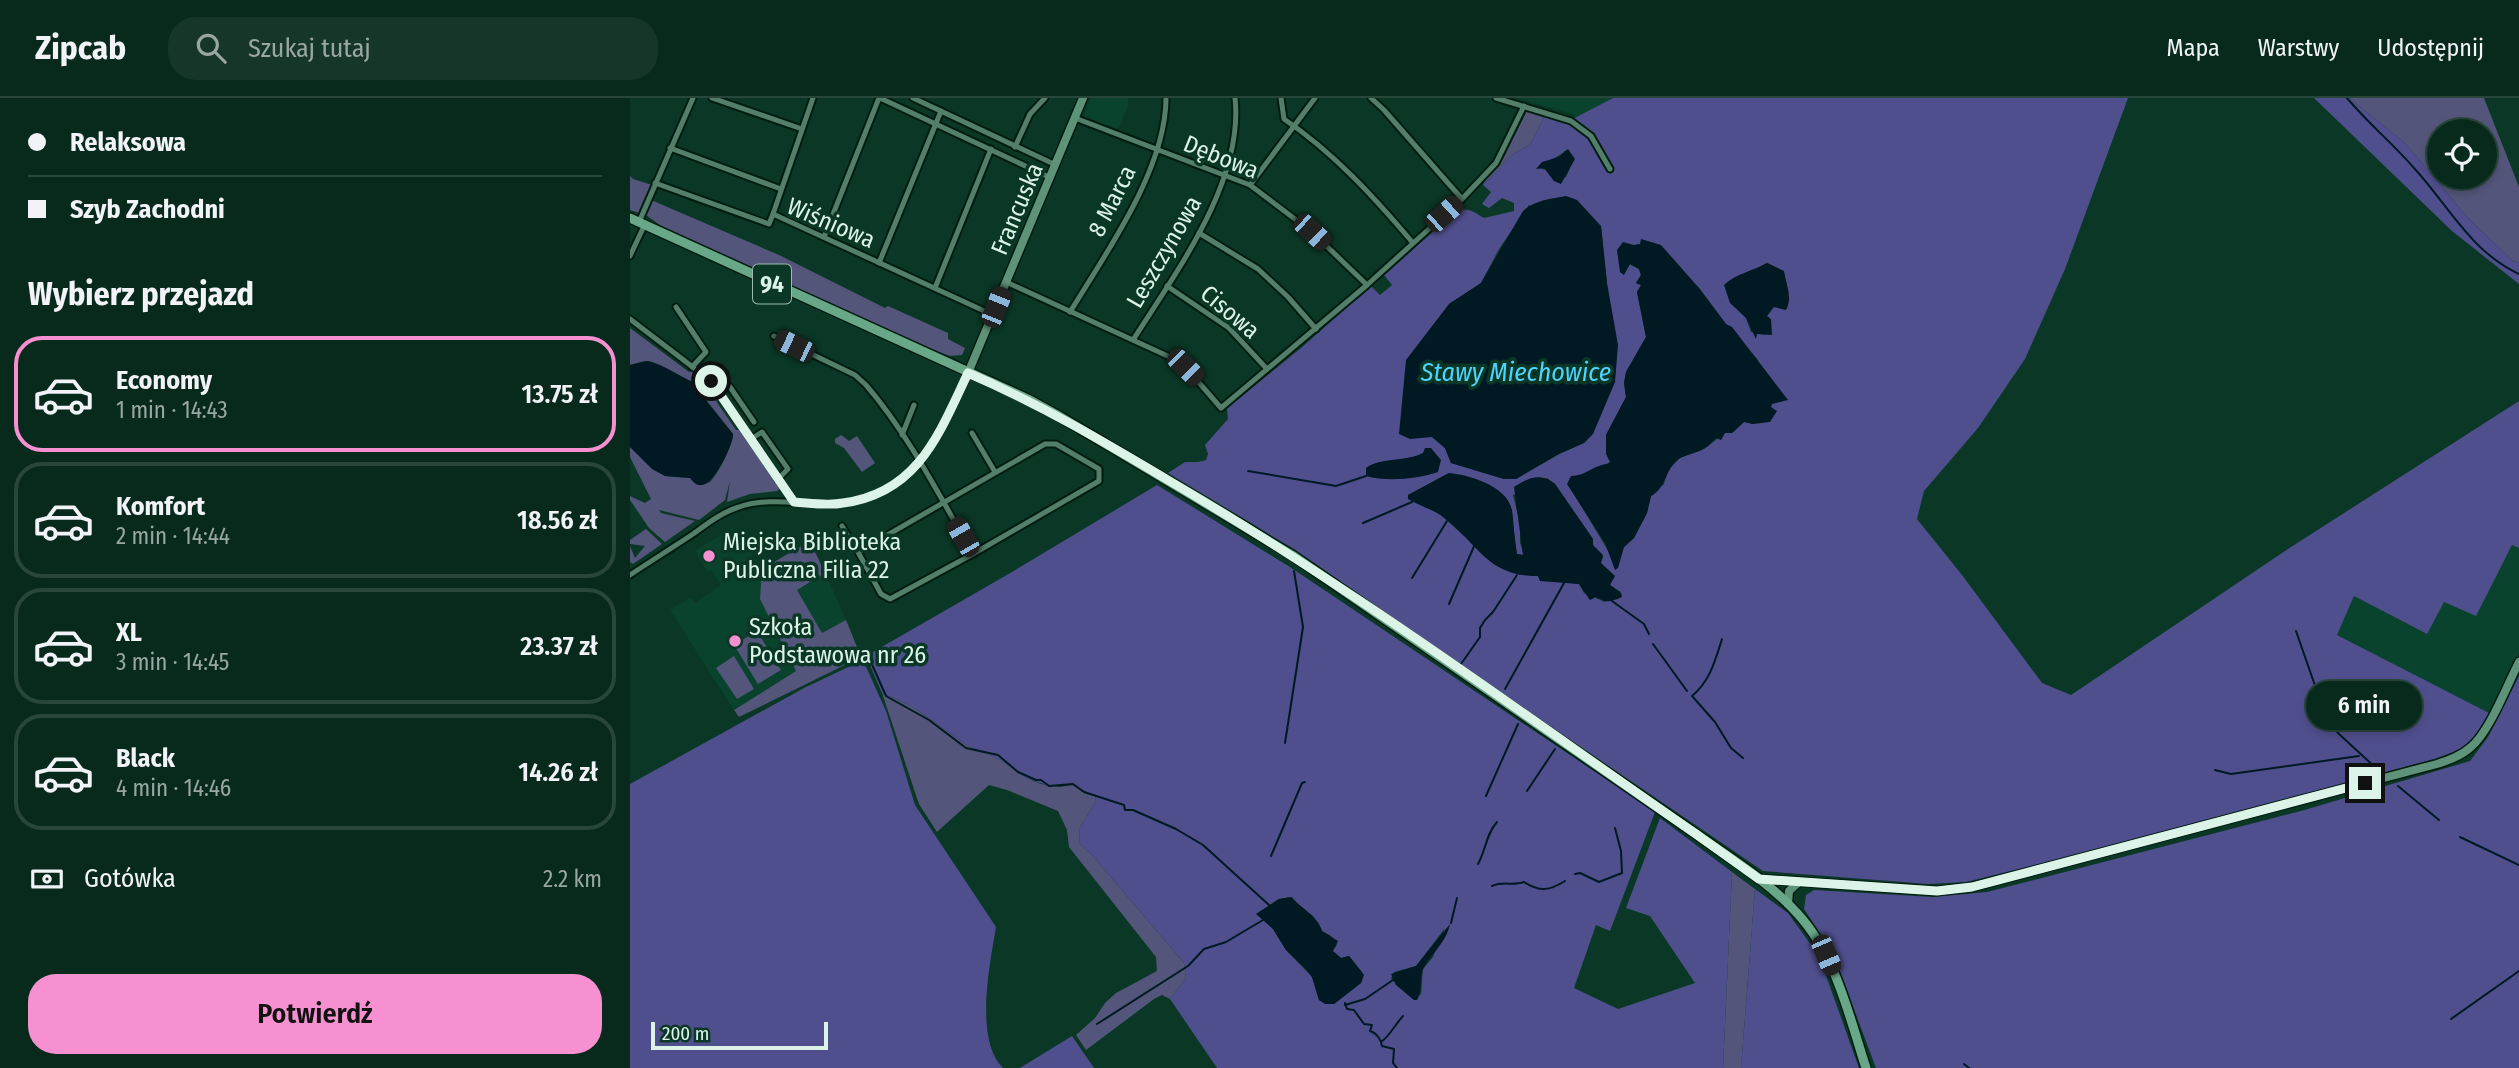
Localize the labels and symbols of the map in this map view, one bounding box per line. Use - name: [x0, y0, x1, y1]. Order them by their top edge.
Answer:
- street label: Dębowa: [1179, 129, 1263, 185]
- street label: Francuska: [985, 159, 1049, 259]
- street label: 8 Marca: [1082, 161, 1142, 241]
- street label: Leszczynowa: [1121, 191, 1207, 313]
- street label: Wiśniowa: [783, 192, 879, 254]
- car: [1422, 192, 1467, 236]
- car: [1290, 210, 1335, 254]
- road number: 94: [753, 265, 791, 304]
- street label: Cisowa: [1195, 279, 1265, 345]
- car: [979, 284, 1014, 330]
- car: [771, 327, 818, 365]
- car: [1163, 345, 1208, 389]
- water label: Stawy Miechowice: [1420, 357, 1611, 388]
- route start: [695, 365, 727, 397]
- car: [944, 514, 983, 560]
- place label: Miejska Biblioteka Publiczna Filia 22: [723, 528, 901, 584]
- marker: Miejska Biblioteka Publiczna Filia 22: [701, 548, 717, 564]
- place label: Szkoła Podstawowa nr 26: [749, 613, 926, 669]
- marker: Szkoła Podstawowa nr 26: [727, 633, 743, 649]
- callout: 6 min: [2307, 682, 2423, 730]
- route end: [2349, 767, 2381, 799]
- car: [1809, 932, 1844, 978]
- scale bar: [651, 1019, 828, 1051]

